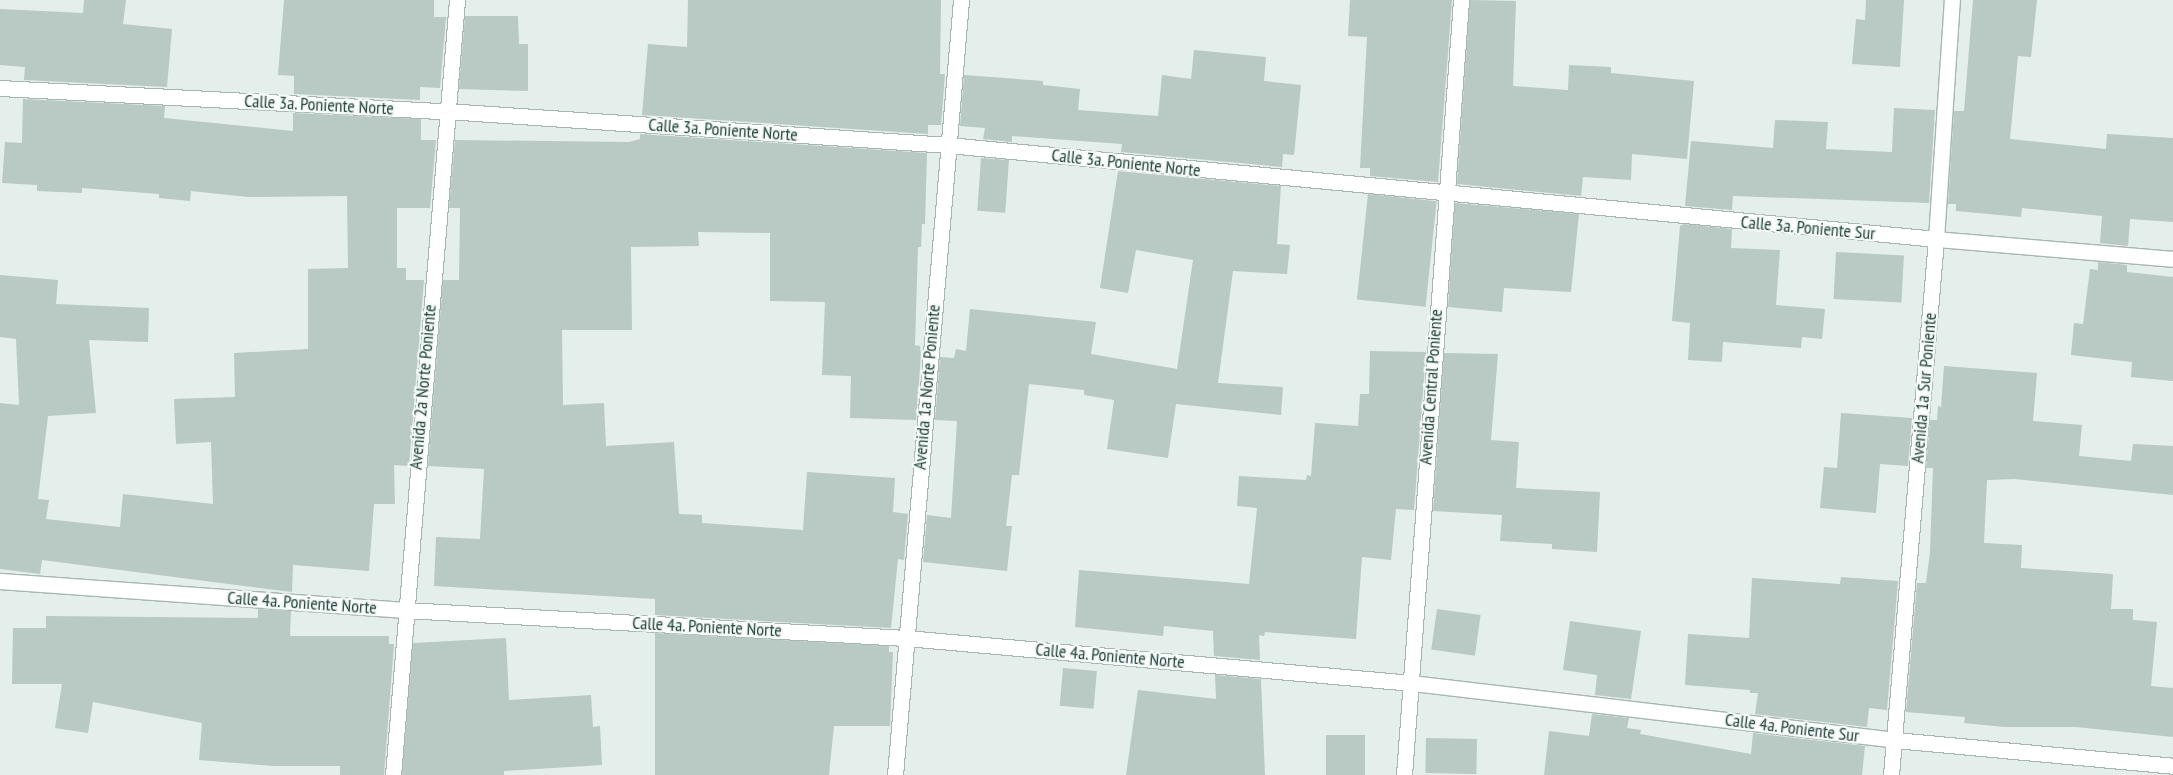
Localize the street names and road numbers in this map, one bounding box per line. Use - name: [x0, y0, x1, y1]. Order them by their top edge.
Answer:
- street label: Calle 3a. Poniente Norte: [243, 90, 395, 120]
- street label: Calle 3a. Poniente Norte: [647, 114, 799, 146]
- street label: Calle 3a. Poniente Norte: [1050, 144, 1202, 182]
- street label: Calle 3a. Poniente Sur: [1739, 211, 1877, 245]
- street label: Avenida 2a Norte Poniente: [405, 304, 441, 470]
- street label: Avenida 1a Norte Poniente: [909, 304, 945, 470]
- street label: Avenida Central Poniente: [1415, 308, 1447, 466]
- street label: Avenida 1a Sur Poniente: [1907, 312, 1941, 464]
- street label: Calle 4a. Poniente Norte: [226, 587, 378, 619]
- street label: Calle 4a. Poniente Norte: [631, 612, 783, 642]
- street label: Calle 4a. Poniente Norte: [1034, 639, 1186, 673]
- street label: Calle 4a. Poniente Sur: [1723, 709, 1861, 747]

